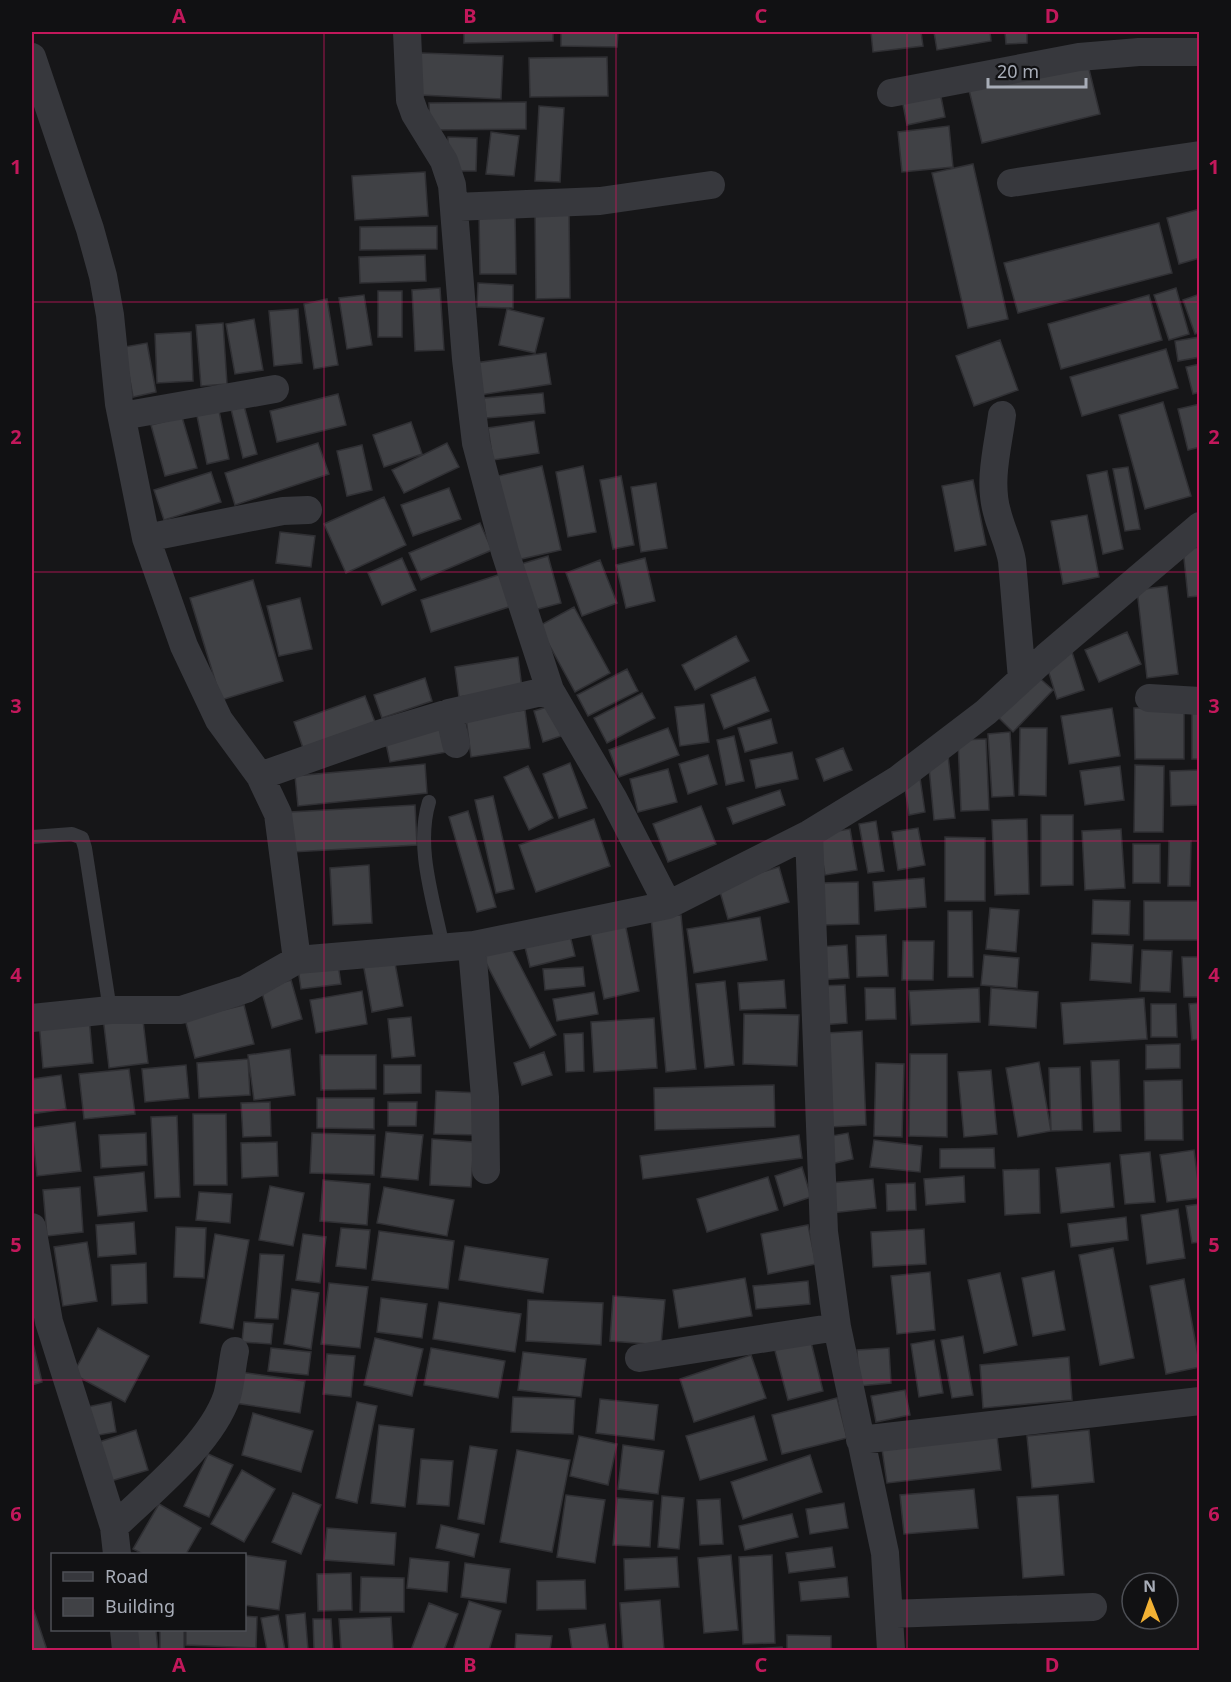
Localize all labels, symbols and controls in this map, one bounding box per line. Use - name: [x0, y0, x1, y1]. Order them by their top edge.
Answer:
- text: A: [172, 2, 186, 29]
- text: B: [463, 2, 477, 29]
- text: C: [755, 2, 768, 29]
- text: D: [1045, 2, 1059, 29]
- scale bar: [988, 51, 1086, 89]
- text: 20 m: [997, 59, 1039, 83]
- text: 1: [10, 153, 22, 180]
- text: 1: [1208, 153, 1220, 180]
- text: 2: [10, 423, 22, 450]
- text: 2: [1208, 423, 1220, 450]
- text: 3: [10, 692, 22, 719]
- text: 3: [1208, 692, 1220, 719]
- text: 4: [10, 961, 22, 988]
- text: 4: [1208, 961, 1220, 988]
- text: 5: [10, 1231, 22, 1258]
- text: 5: [1208, 1231, 1220, 1258]
- text: 6: [10, 1500, 22, 1527]
- text: 6: [1208, 1500, 1220, 1527]
- legend: [51, 1553, 246, 1631]
- text: Road: [105, 1564, 148, 1588]
- north arrow: [1120, 1571, 1180, 1631]
- text: N: [1143, 1575, 1156, 1597]
- text: Building: [105, 1594, 175, 1618]
- text: A: [172, 1651, 186, 1678]
- text: B: [463, 1651, 477, 1678]
- text: C: [755, 1651, 768, 1678]
- text: D: [1045, 1651, 1059, 1678]

